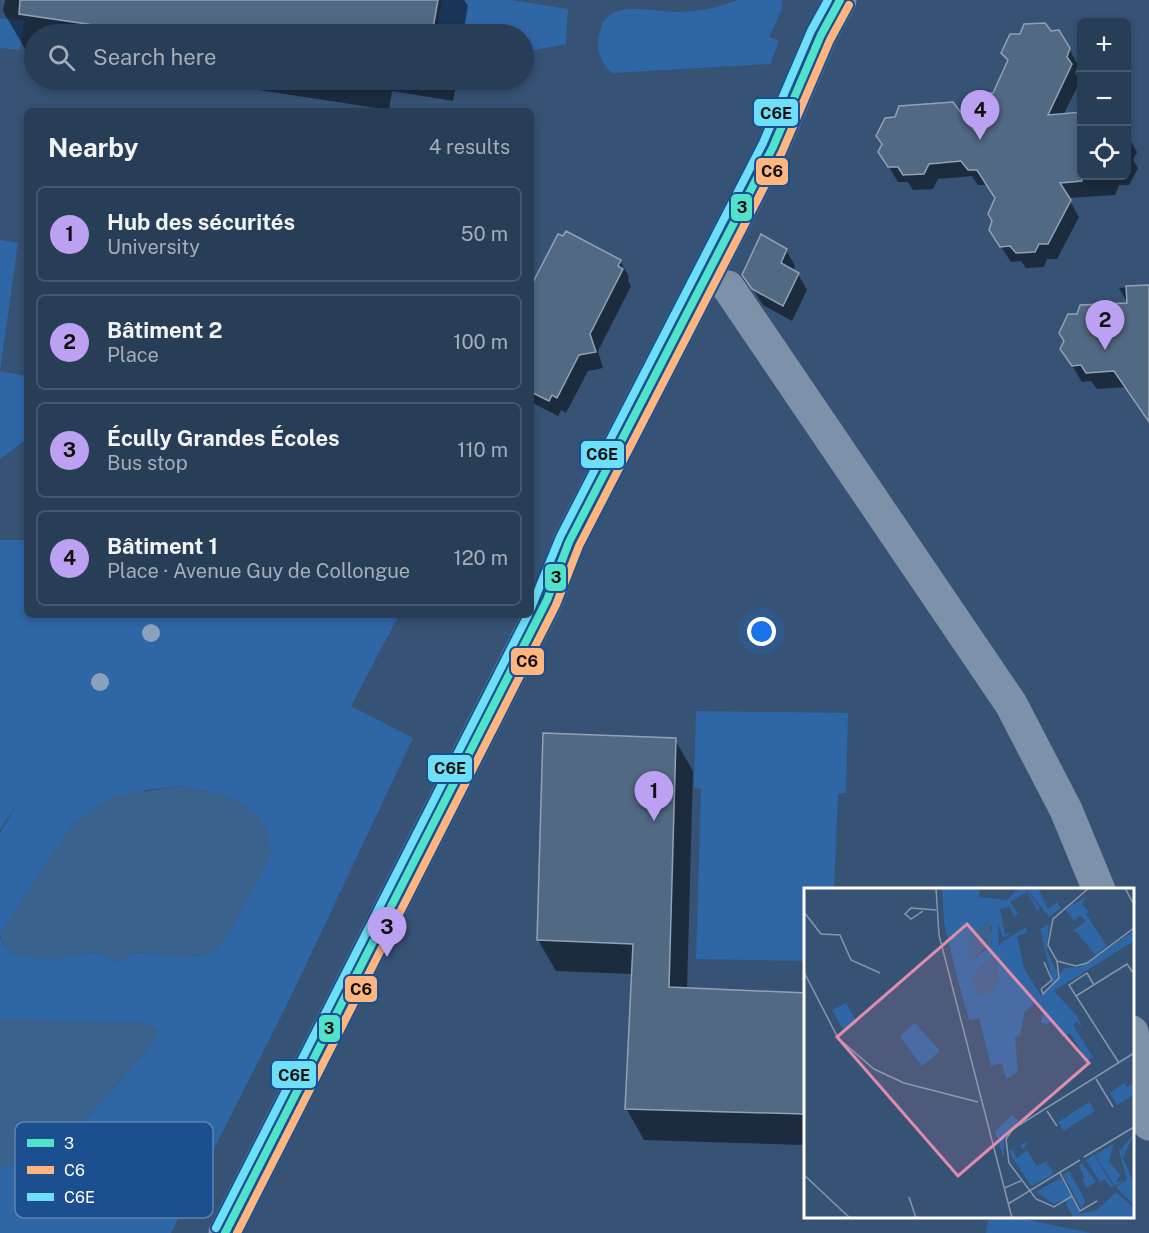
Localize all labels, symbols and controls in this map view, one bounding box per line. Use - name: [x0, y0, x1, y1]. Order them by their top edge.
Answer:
- map controls: [1077, 18, 1131, 180]
- button: +: [1077, 18, 1131, 72]
- search box: [24, 24, 534, 90]
- icon: search: [45, 41, 78, 74]
- text: Search here: [93, 44, 217, 70]
- button: −: [1077, 72, 1131, 126]
- pin: 4: [960, 90, 1000, 140]
- line badge: C6E: [753, 98, 799, 127]
- text: C6E: [760, 104, 792, 123]
- button: locate: [1077, 126, 1131, 180]
- text: Nearby: [48, 132, 138, 163]
- text: 4 results: [429, 135, 510, 159]
- line badge: C6: [755, 157, 789, 186]
- text: C6: [761, 162, 783, 181]
- line badge: 3: [730, 193, 753, 222]
- text: 3: [737, 198, 747, 217]
- text: Hub des sécurités: [107, 209, 295, 235]
- text: 1: [65, 222, 74, 246]
- text: 50 m: [461, 222, 508, 246]
- text: University: [107, 235, 200, 259]
- pin: 2: [1086, 300, 1124, 350]
- text: Bâtiment 2: [107, 317, 222, 343]
- text: 2: [63, 330, 76, 354]
- text: 100 m: [453, 330, 508, 354]
- text: Place: [107, 343, 159, 367]
- text: Écully Grandes Écoles: [107, 425, 340, 451]
- text: 3: [63, 438, 76, 462]
- text: 110 m: [457, 438, 508, 462]
- line badge: C6E: [580, 440, 625, 469]
- text: C6E: [586, 445, 618, 464]
- text: Bus stop: [107, 451, 188, 475]
- text: Bâtiment 1: [107, 533, 218, 559]
- text: 4: [63, 546, 76, 570]
- text: 120 m: [454, 546, 508, 570]
- text: Place · Avenue Guy de Collongue: [107, 559, 410, 583]
- line badge: 3: [544, 563, 567, 592]
- text: 3: [551, 568, 561, 587]
- your location: [747, 617, 776, 646]
- line badge: C6: [510, 647, 545, 676]
- text: C6: [516, 652, 538, 671]
- line badge: C6E: [427, 754, 473, 783]
- text: C6E: [434, 759, 466, 778]
- pin: 1: [634, 772, 674, 821]
- inset map: [804, 888, 1134, 1218]
- pin: 3: [368, 908, 406, 957]
- line badge: C6: [344, 975, 378, 1003]
- text: C6: [350, 980, 372, 999]
- line badge: 3: [318, 1014, 341, 1043]
- text: 3: [324, 1019, 334, 1038]
- line badge: C6E: [271, 1060, 317, 1089]
- text: C6E: [278, 1066, 310, 1085]
- legend: [15, 1122, 213, 1218]
- text: 3: [64, 1134, 74, 1153]
- text: C6: [64, 1161, 85, 1180]
- text: C6E: [64, 1188, 95, 1207]

